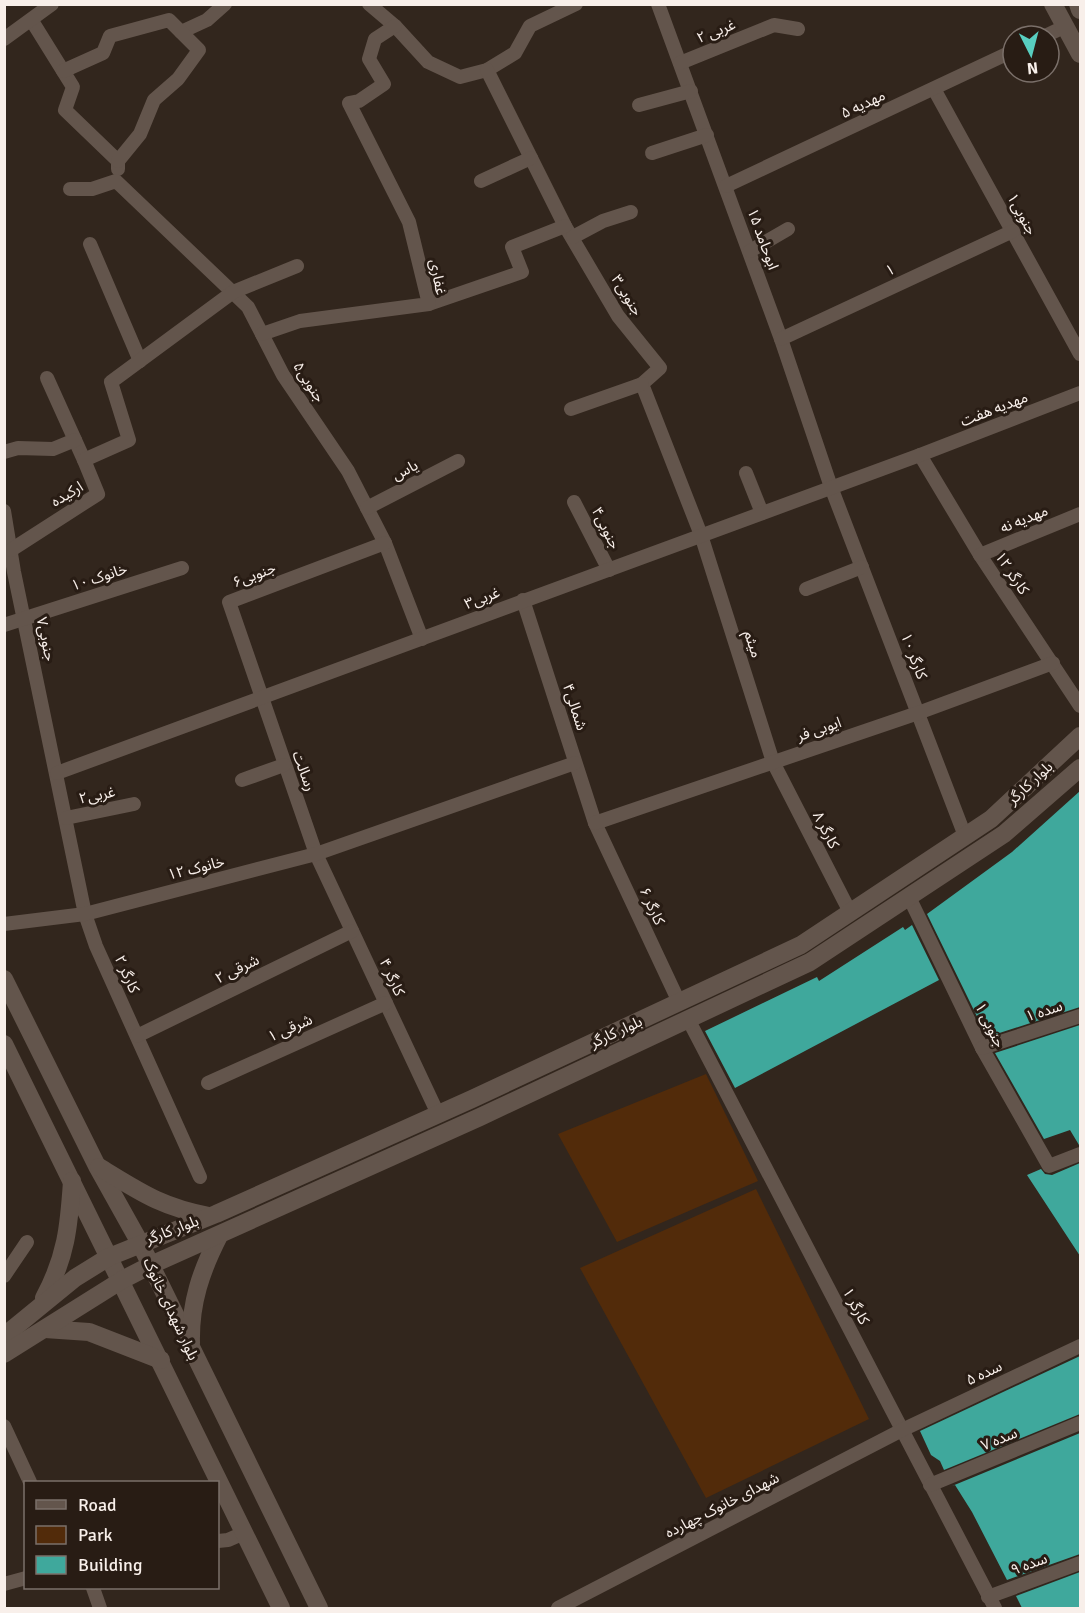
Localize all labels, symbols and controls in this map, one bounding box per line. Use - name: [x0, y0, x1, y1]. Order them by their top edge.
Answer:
- street label: ۲ غربی: [694, 15, 738, 47]
- north arrow: [1001, 24, 1061, 84]
- text: N: [1026, 57, 1039, 78]
- street label: مهدیه ۵: [838, 86, 888, 122]
- street label: جنوبی۱: [1003, 190, 1041, 238]
- street label: ابوحامد ۱۵: [744, 206, 782, 272]
- street label: غفاری: [426, 257, 450, 297]
- street label: ۱: [882, 260, 898, 280]
- street label: جنوبی۳: [608, 271, 647, 319]
- street label: جنوبی۵: [289, 358, 329, 406]
- street label: مهدیه هفت: [958, 388, 1030, 430]
- street label: یاس: [389, 456, 421, 484]
- street label: ارکیده: [48, 477, 86, 511]
- street label: مهدیه نه: [998, 501, 1050, 537]
- street label: جنوبی۴: [588, 504, 624, 552]
- street label: کارگر ۱۲: [991, 548, 1033, 599]
- street label: خانوک ۱۰: [69, 559, 129, 595]
- street label: جنوبی۶: [230, 559, 278, 591]
- street label: غربی۳: [462, 583, 503, 613]
- street label: جنوبی۷: [33, 615, 59, 663]
- street label: میثم: [738, 628, 766, 660]
- street label: کارگر ۱۰: [897, 630, 931, 682]
- street label: شمالی۴: [559, 681, 591, 733]
- street label: ایوبی فر: [793, 713, 844, 745]
- street label: رسالت: [288, 748, 320, 794]
- street label: بلوار کارگر: [1003, 757, 1056, 809]
- street label: غربی۲: [77, 782, 117, 808]
- street label: کارگر ۸: [809, 808, 843, 852]
- street label: خانوک ۱۲: [166, 852, 226, 884]
- street label: کارگر ۶: [636, 884, 669, 928]
- street label: شرقی ۲: [212, 951, 262, 987]
- street label: کارگر ۲: [111, 952, 144, 996]
- street label: کارگر ۴: [376, 955, 409, 999]
- street label: سده ۱: [1023, 997, 1065, 1025]
- street label: ۱ جنوبی: [971, 1000, 1009, 1051]
- street label: شرقی ۱: [265, 1010, 315, 1046]
- street label: بلوار کارگر: [586, 1012, 645, 1052]
- street label: بلوار کارگر: [142, 1212, 201, 1249]
- street label: بلوار شهدای خانوک: [139, 1255, 203, 1363]
- street label: کارگر ۱: [839, 1284, 874, 1328]
- street label: سده ۵: [963, 1357, 1005, 1389]
- street label: سده ۷: [978, 1424, 1020, 1454]
- street label: شهدای خانوک چهارده: [662, 1468, 783, 1542]
- legend: [24, 1481, 219, 1589]
- text: Road: [78, 1494, 117, 1516]
- text: Park: [78, 1524, 113, 1546]
- street label: سده ۹: [1008, 1549, 1050, 1579]
- text: Building: [78, 1554, 142, 1576]

